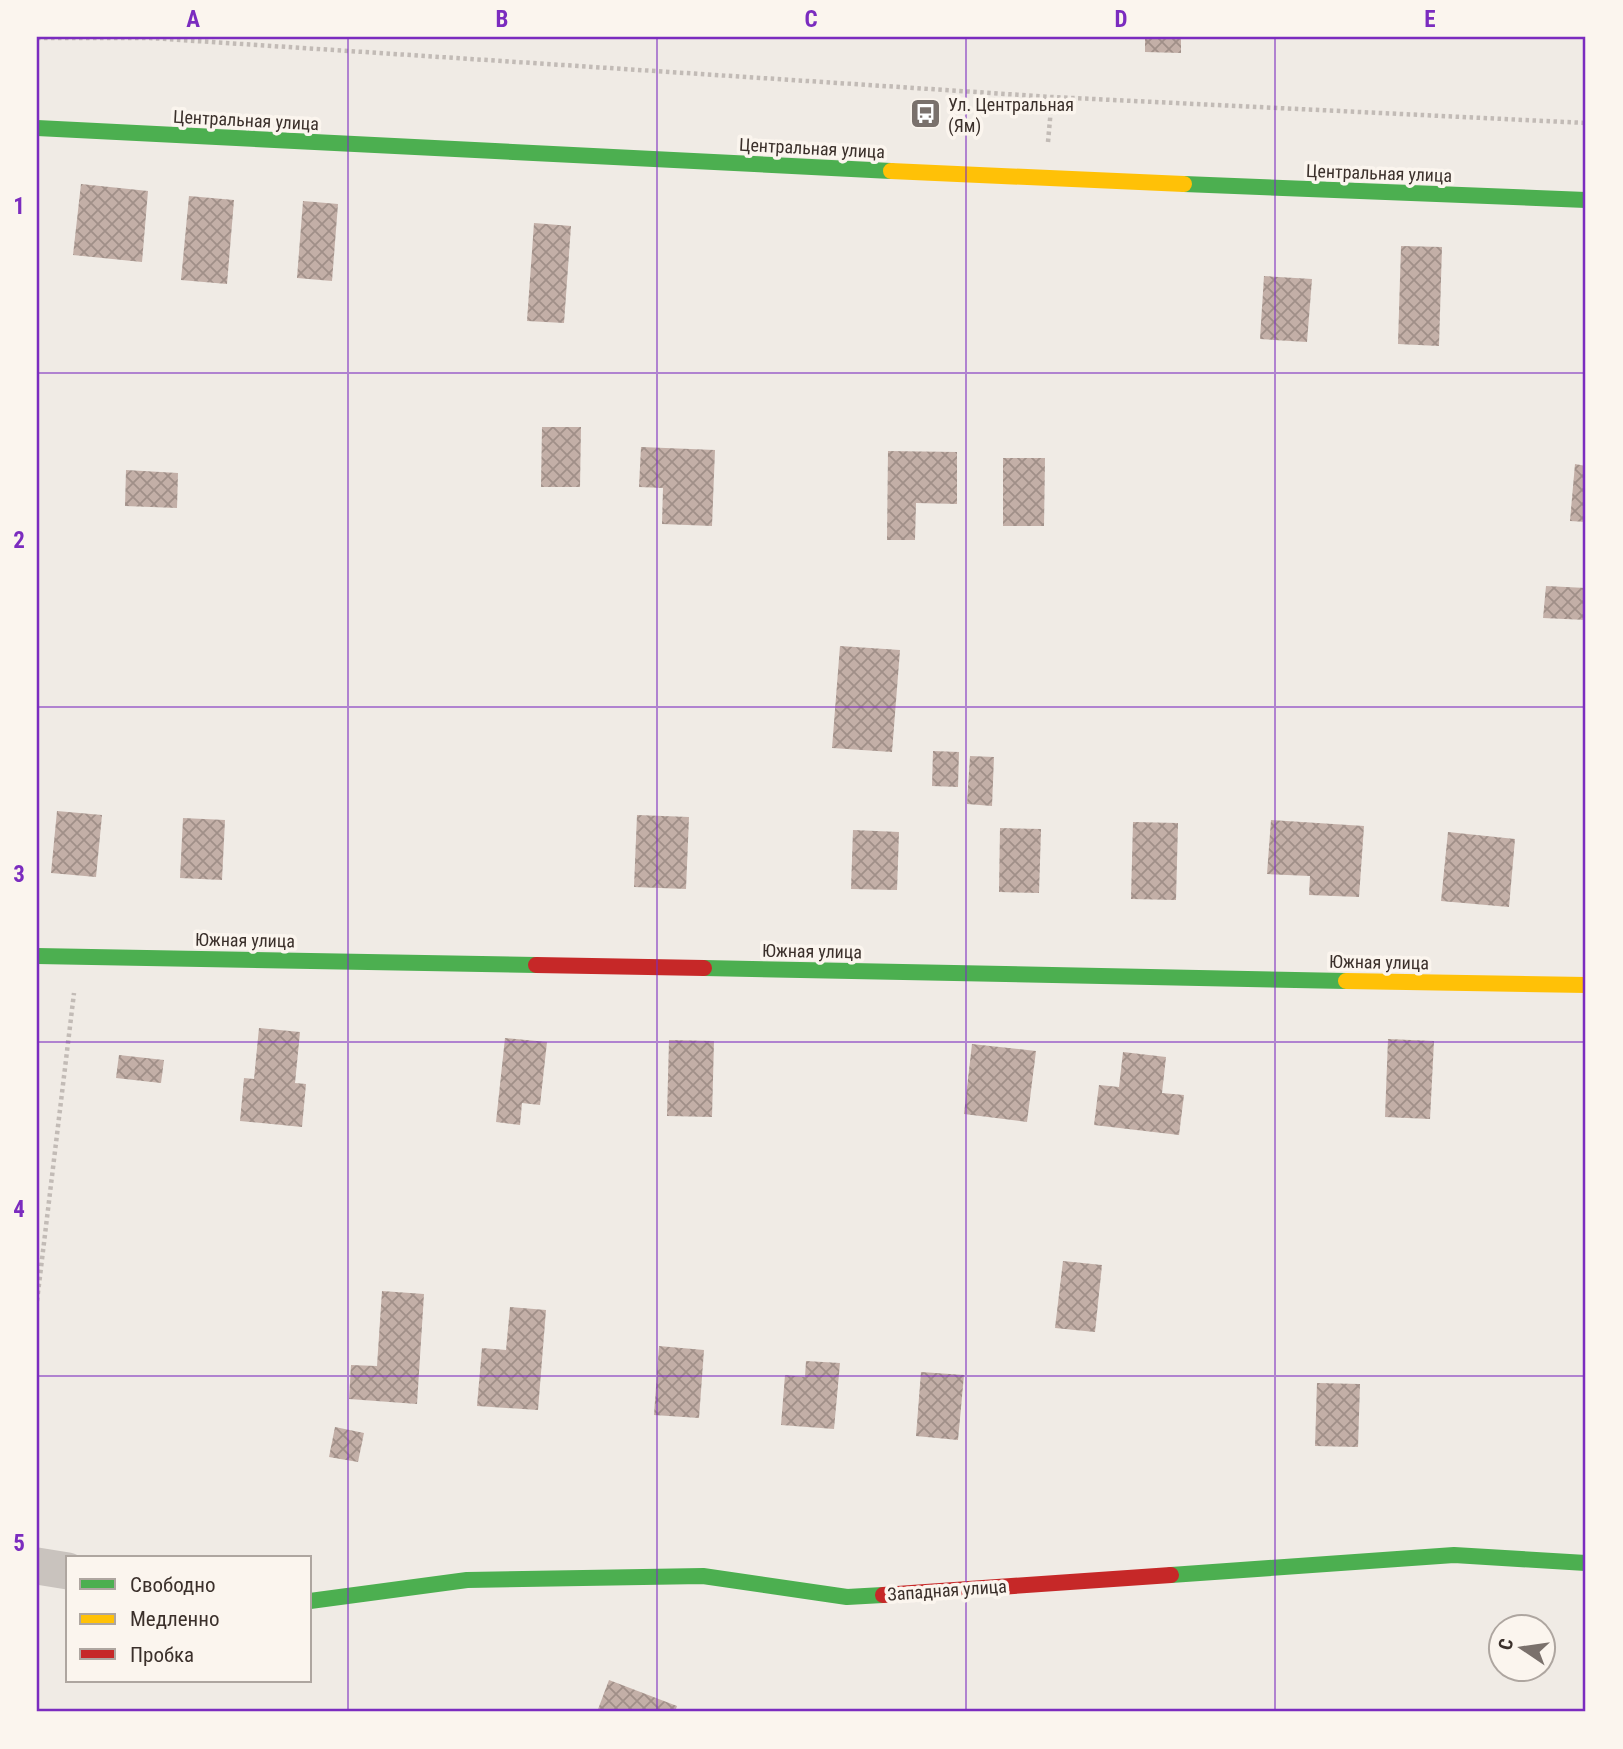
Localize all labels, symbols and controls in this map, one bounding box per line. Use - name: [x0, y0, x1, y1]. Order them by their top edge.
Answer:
- text: A: [186, 6, 200, 33]
- text: B: [496, 6, 508, 33]
- text: C: [804, 6, 818, 33]
- text: D: [1115, 6, 1128, 33]
- text: E: [1424, 6, 1436, 33]
- place label: Ул. Центральная (Ям): [948, 94, 1074, 137]
- bus stop icon: Ул. Центральная (Ям): [908, 97, 942, 131]
- street label: Центральная улица: [172, 106, 320, 134]
- street label: Центральная улица: [738, 134, 886, 162]
- street label: Центральная улица: [1306, 160, 1452, 186]
- text: 1: [13, 193, 25, 220]
- text: 2: [13, 527, 25, 554]
- text: 3: [13, 861, 25, 888]
- street label: Южная улица: [195, 929, 295, 951]
- street label: Южная улица: [762, 940, 862, 962]
- street label: Южная улица: [1329, 951, 1429, 973]
- text: 4: [13, 1196, 25, 1223]
- text: 5: [13, 1530, 25, 1557]
- legend: [66, 1556, 312, 1682]
- text: Свободно: [130, 1573, 216, 1597]
- street label: Западная улица: [887, 1575, 1007, 1605]
- text: Медленно: [130, 1607, 219, 1631]
- north arrow: [1486, 1612, 1556, 1682]
- text: С: [1493, 1636, 1518, 1652]
- text: Пробка: [130, 1643, 194, 1667]

